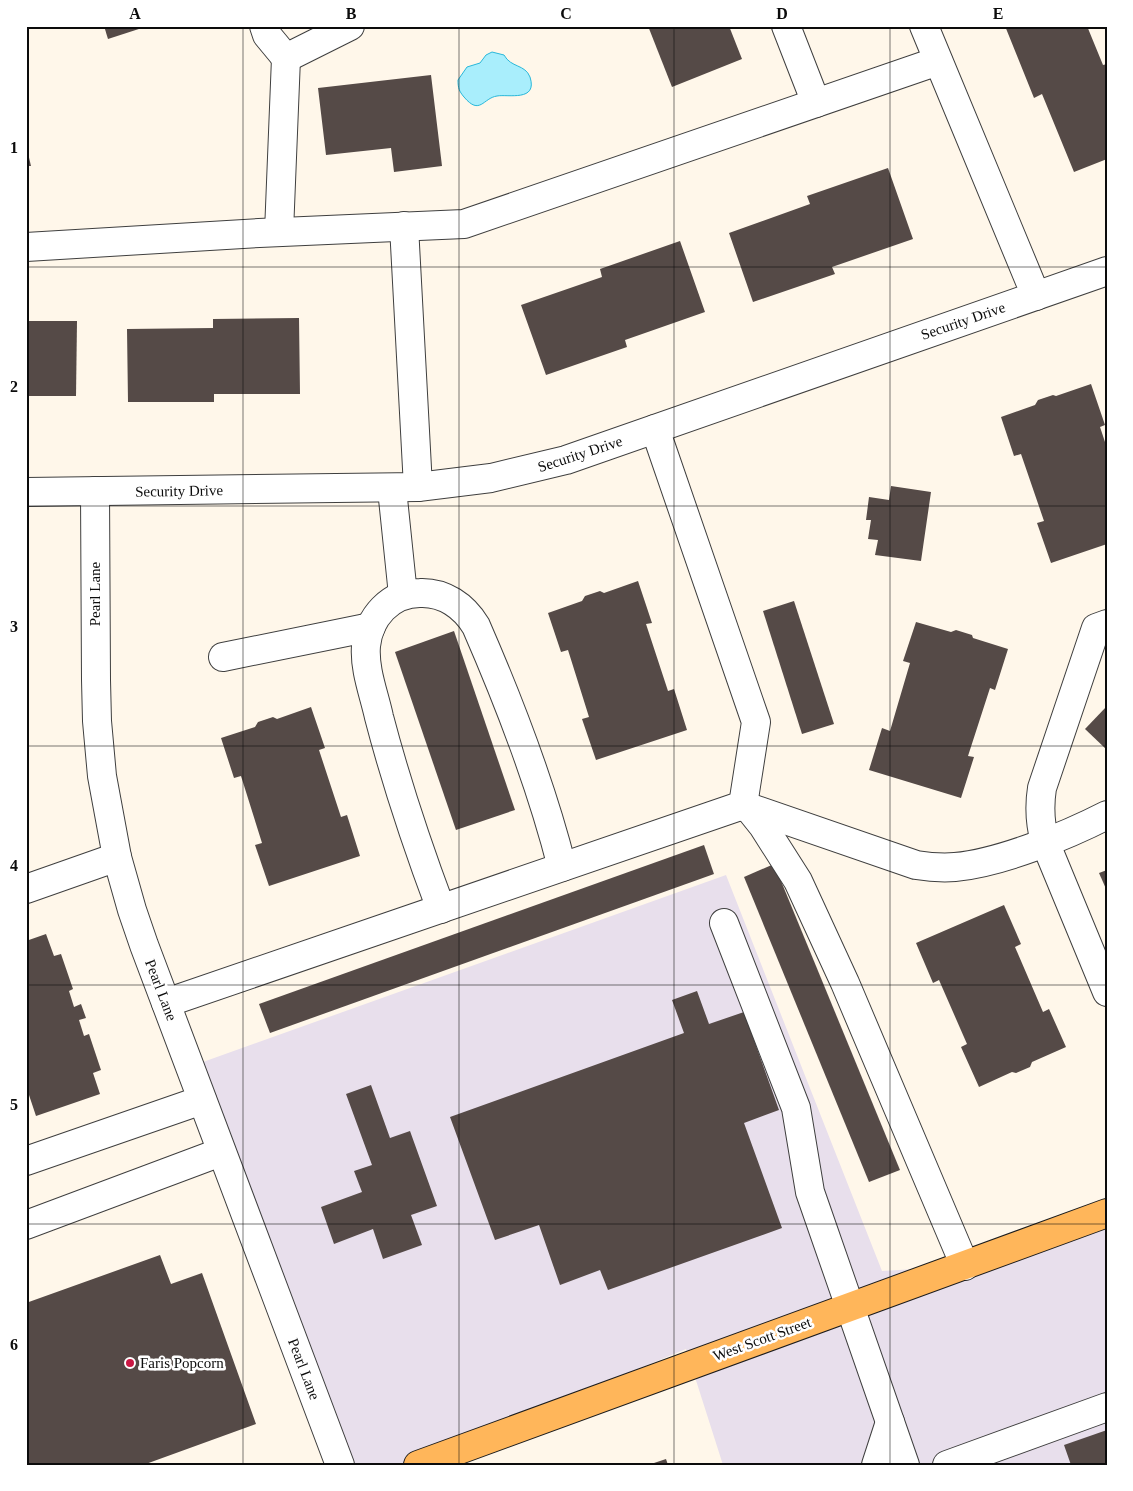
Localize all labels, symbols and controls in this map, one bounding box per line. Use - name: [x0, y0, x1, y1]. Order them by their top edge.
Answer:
- text: A: [129, 5, 141, 22]
- text: B: [346, 5, 357, 22]
- text: C: [560, 5, 572, 22]
- text: D: [776, 5, 788, 22]
- text: E: [993, 5, 1003, 22]
- text: 1: [10, 139, 18, 156]
- street label: Security Drive: [919, 299, 1007, 343]
- text: 2: [10, 378, 18, 395]
- street label: Security Drive: [536, 433, 625, 475]
- street label: Security Drive: [135, 482, 223, 500]
- street label: Pearl Lane: [87, 561, 103, 626]
- text: 3: [10, 618, 18, 635]
- text: 4: [10, 857, 18, 874]
- street label: Pearl Lane: [142, 957, 180, 1023]
- text: 5: [10, 1096, 18, 1113]
- street label: West Scott Street: [711, 1314, 814, 1364]
- text: 6: [10, 1336, 18, 1353]
- street label: Pearl Lane: [285, 1336, 323, 1402]
- place label: Faris Popcorn: [140, 1355, 224, 1371]
- marker: Faris Popcorn: [124, 1357, 136, 1369]

